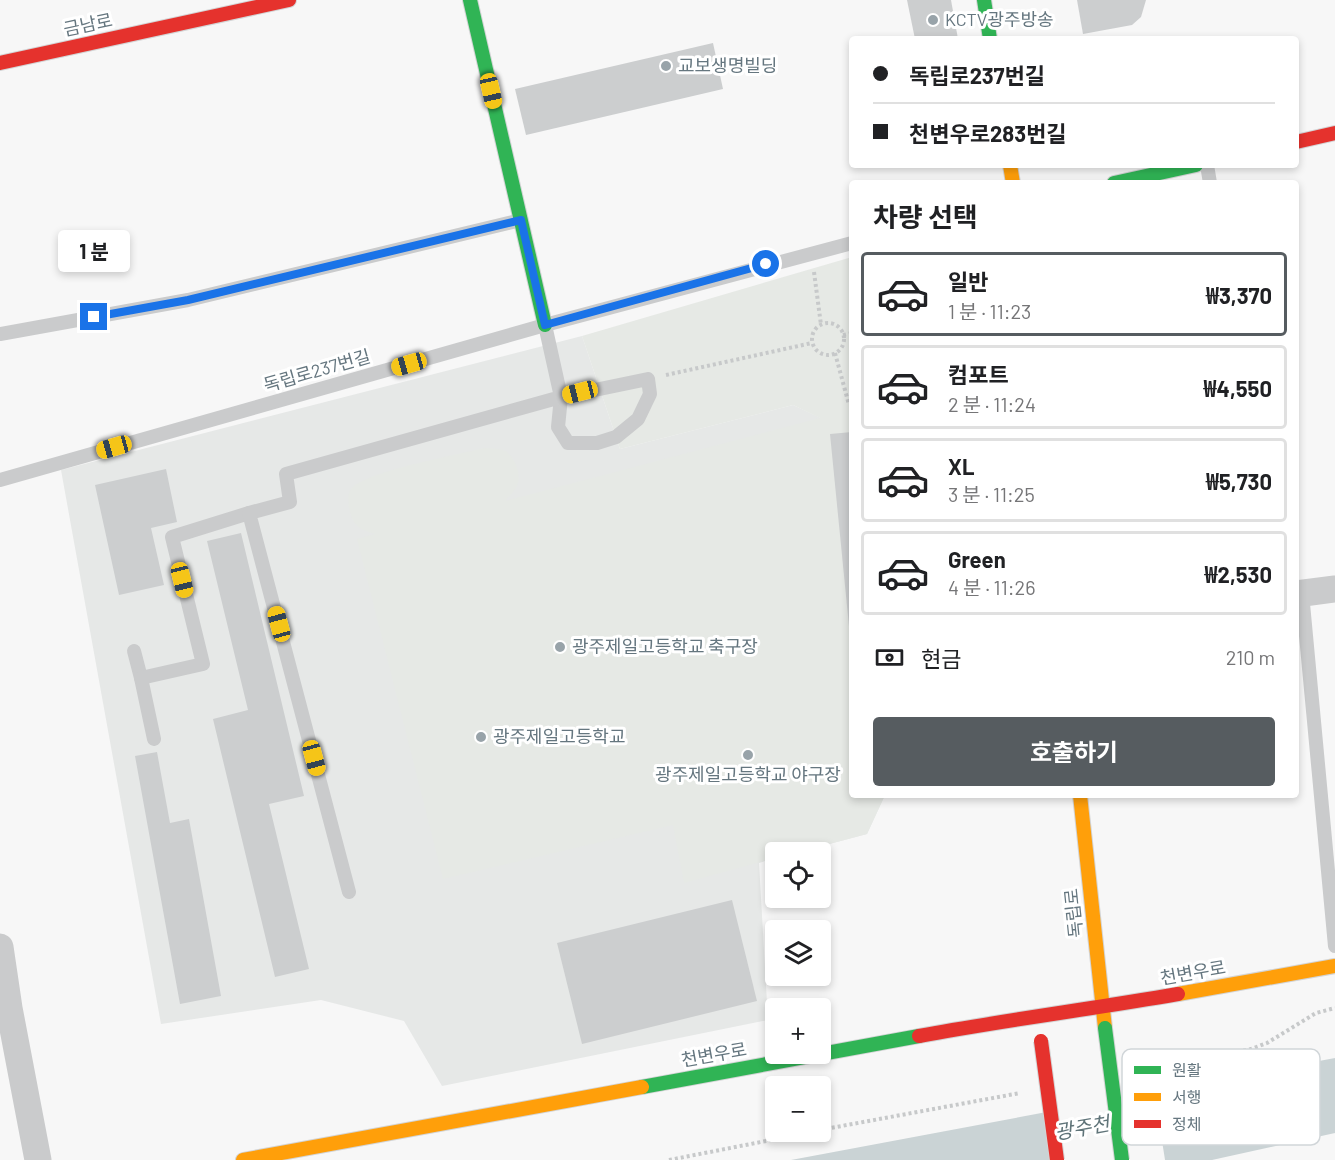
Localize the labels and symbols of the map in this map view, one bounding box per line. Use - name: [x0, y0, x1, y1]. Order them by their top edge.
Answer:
- street label: 금남로: [61, 8, 114, 40]
- place label: KCTV광주방송: [945, 8, 1054, 30]
- marker: KCTV광주방송: [926, 13, 940, 27]
- place label: 교보생명빌딩: [678, 54, 777, 76]
- marker: 교보생명빌딩: [659, 59, 673, 73]
- car: [478, 71, 504, 111]
- callout: 1 분: [58, 230, 130, 272]
- route start: [752, 250, 779, 277]
- route end: [80, 303, 107, 330]
- street label: 독립로237번길: [261, 344, 373, 396]
- car: [389, 350, 429, 378]
- car: [560, 379, 600, 405]
- car: [94, 433, 134, 461]
- car: [169, 560, 195, 600]
- car: [266, 604, 292, 644]
- place label: 광주제일고등학교 축구장: [572, 635, 758, 657]
- marker: 광주제일고등학교 축구장: [553, 640, 567, 654]
- place label: 광주제일고등학교: [493, 725, 625, 747]
- marker: 광주제일고등학교: [474, 730, 488, 744]
- car: [301, 738, 327, 778]
- marker: 광주제일고등학교 야구장: [741, 748, 755, 762]
- place label: 광주제일고등학교 야구장: [655, 763, 841, 785]
- street label: 독립로: [1059, 887, 1087, 939]
- street label: 천변우로: [1158, 955, 1227, 989]
- street label: 천변우로: [679, 1037, 748, 1071]
- legend: [1122, 1049, 1320, 1145]
- text: 원활: [1172, 1060, 1202, 1079]
- text: 서행: [1172, 1087, 1201, 1106]
- water label: 광주천: [1053, 1110, 1114, 1144]
- text: 정체: [1172, 1114, 1201, 1133]

